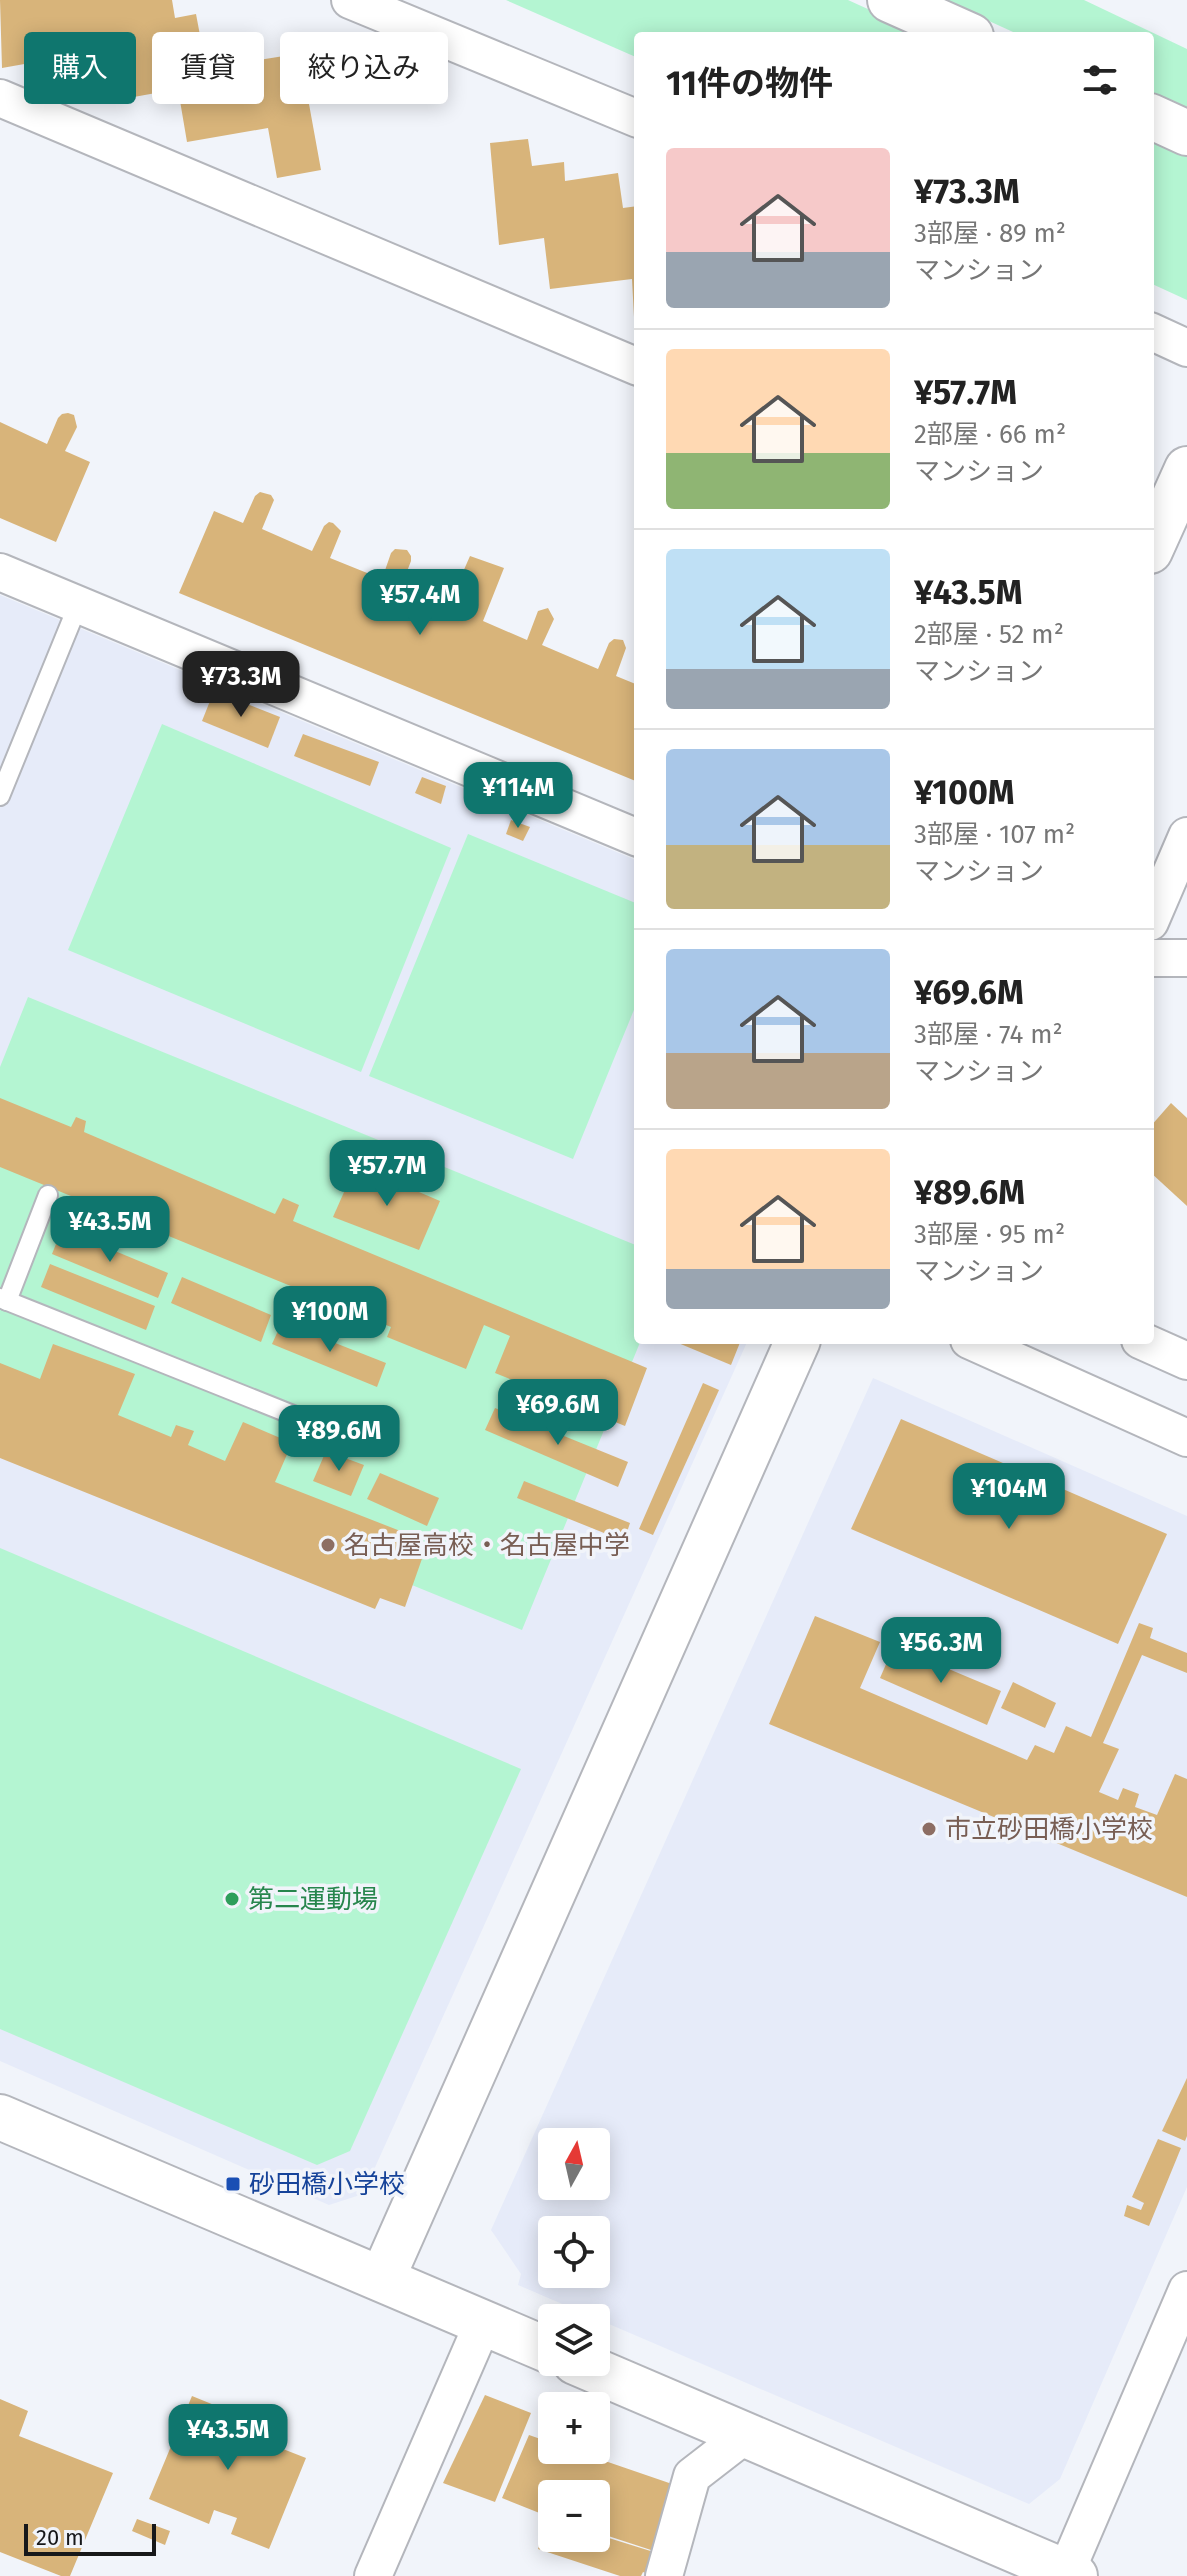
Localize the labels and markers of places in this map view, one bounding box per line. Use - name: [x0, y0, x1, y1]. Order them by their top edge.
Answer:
- pin: ¥57.4M: [355, 569, 485, 637]
- pin: ¥73.3M: [176, 651, 306, 719]
- pin: ¥114M: [462, 762, 574, 830]
- pin: ¥57.7M: [322, 1140, 452, 1208]
- pin: ¥43.5M: [45, 1196, 175, 1264]
- pin: ¥100M: [274, 1286, 386, 1354]
- pin: ¥69.6M: [493, 1379, 623, 1447]
- pin: ¥89.6M: [274, 1405, 404, 1473]
- pin: ¥104M: [953, 1463, 1065, 1531]
- place label: 名古屋高校・名古屋中学: [344, 1530, 630, 1561]
- marker: 名古屋高校・名古屋中学: [319, 1536, 337, 1554]
- pin: ¥56.3M: [876, 1617, 1006, 1685]
- place label: 市立砂田橋小学校: [945, 1814, 1153, 1845]
- marker: 市立砂田橋小学校: [920, 1820, 938, 1838]
- place label: 第二運動場: [248, 1884, 378, 1915]
- marker: 第二運動場: [223, 1890, 241, 1908]
- place label: 砂田橋小学校: [249, 2169, 405, 2200]
- marker: 砂田橋小学校: [224, 2175, 242, 2193]
- pin: ¥43.5M: [163, 2404, 293, 2472]

